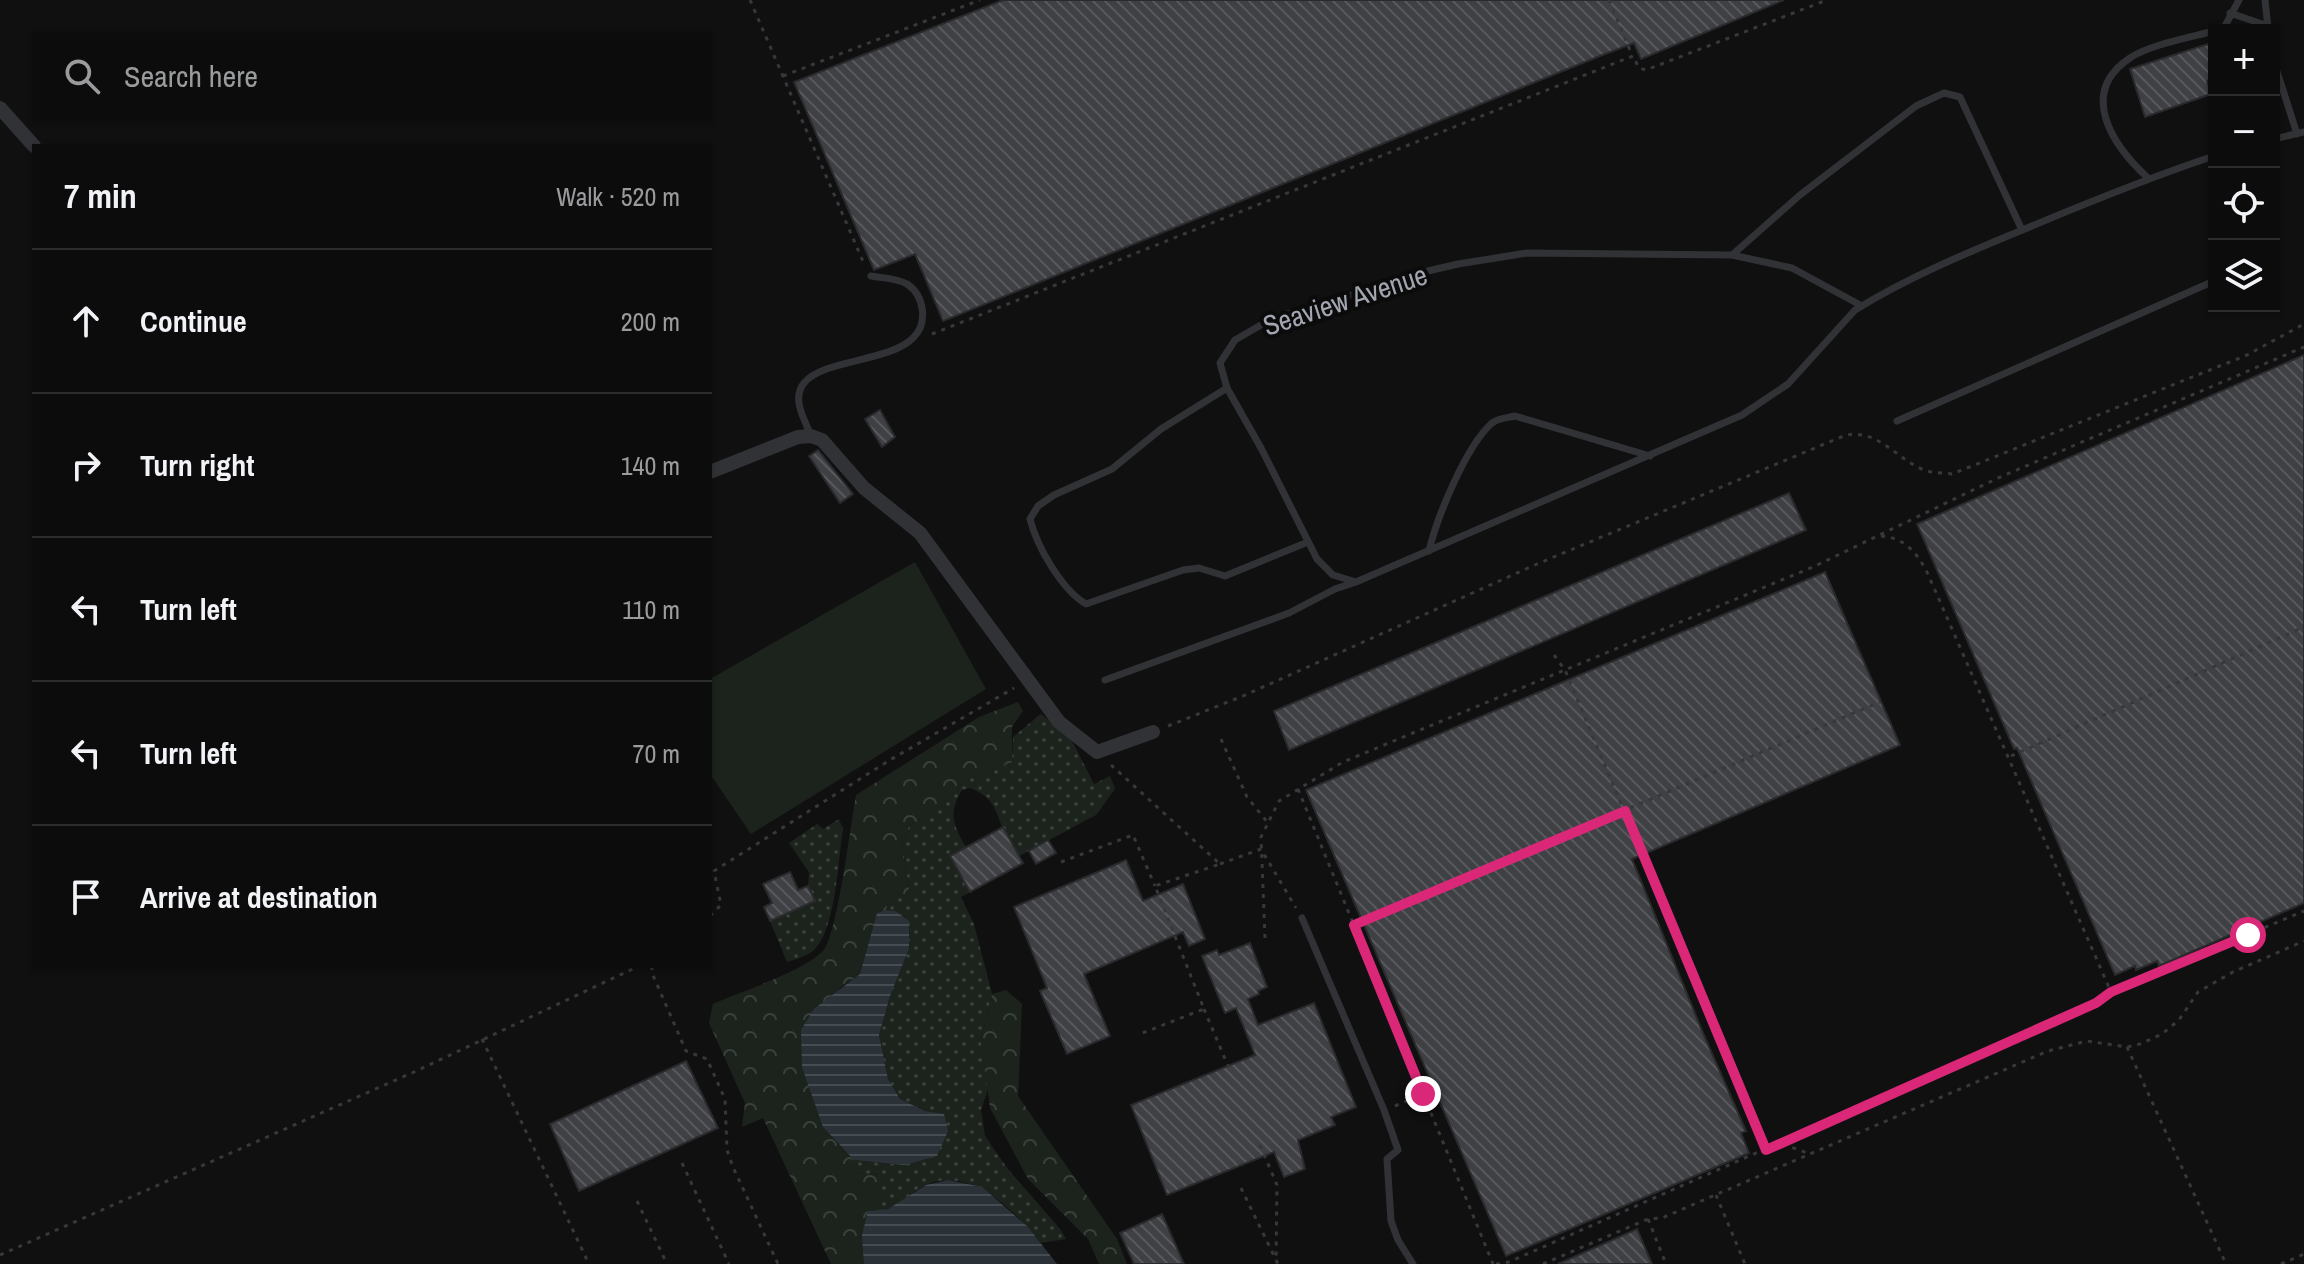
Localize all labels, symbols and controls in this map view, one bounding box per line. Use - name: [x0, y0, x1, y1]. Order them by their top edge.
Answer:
- map controls: [2208, 24, 2280, 312]
- button: +: [2208, 24, 2280, 96]
- search box: [32, 32, 712, 120]
- icon: search: [60, 54, 104, 98]
- text: Search here: [124, 56, 258, 96]
- button: −: [2208, 96, 2280, 168]
- button: locate: [2208, 168, 2280, 240]
- text: 7 min: [64, 173, 137, 219]
- text: Walk · 520 m: [556, 179, 680, 214]
- button: layers: [2208, 240, 2280, 312]
- street label: Seaview Avenue: [1258, 256, 1432, 344]
- icon: ahead: [64, 299, 108, 343]
- text: Continue: [140, 301, 247, 341]
- text: 200 m: [621, 304, 680, 339]
- icon: right: [64, 443, 108, 487]
- text: Turn right: [140, 445, 254, 485]
- text: 140 m: [621, 448, 680, 483]
- icon: left: [64, 587, 108, 631]
- text: Turn left: [140, 589, 237, 629]
- text: 110 m: [622, 592, 680, 627]
- icon: left: [64, 731, 108, 775]
- text: Turn left: [140, 733, 237, 773]
- text: 70 m: [633, 736, 680, 771]
- icon: arrive: [64, 875, 108, 919]
- text: Arrive at destination: [140, 877, 378, 917]
- route start: [2230, 917, 2266, 953]
- route end: [1405, 1076, 1441, 1112]

